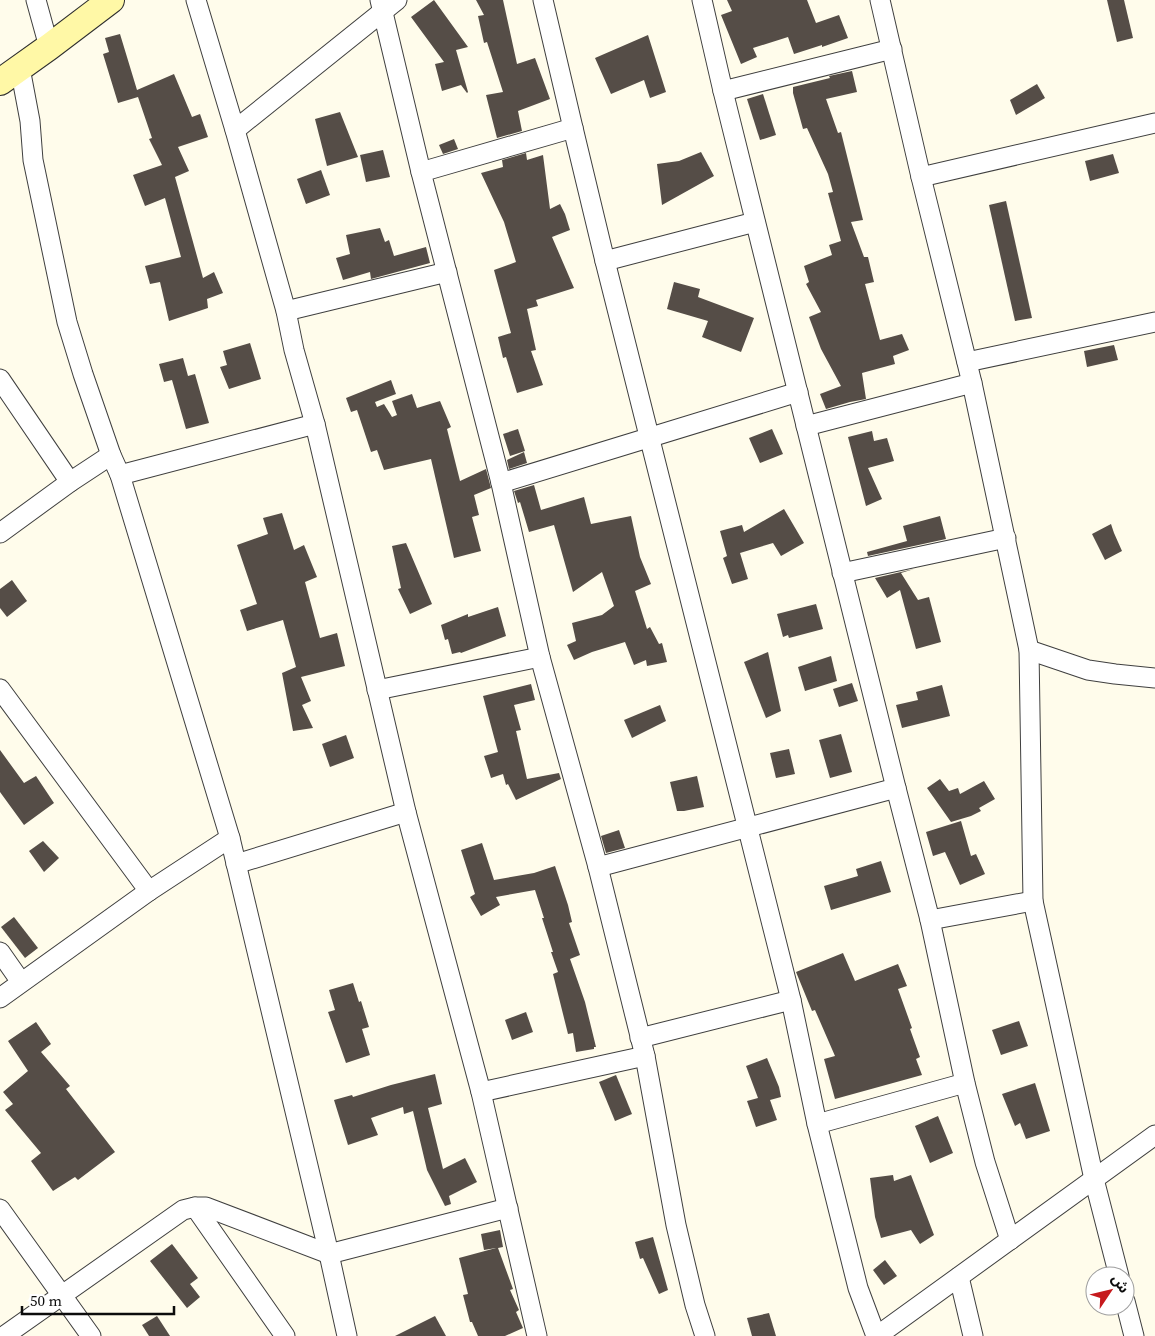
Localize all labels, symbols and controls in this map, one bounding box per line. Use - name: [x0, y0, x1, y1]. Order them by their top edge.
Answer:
- north arrow: [1085, 1266, 1135, 1316]
- text: ش: [1107, 1270, 1134, 1297]
- scale bar: [22, 1284, 175, 1316]
- text: 50 m: [30, 1290, 62, 1311]

